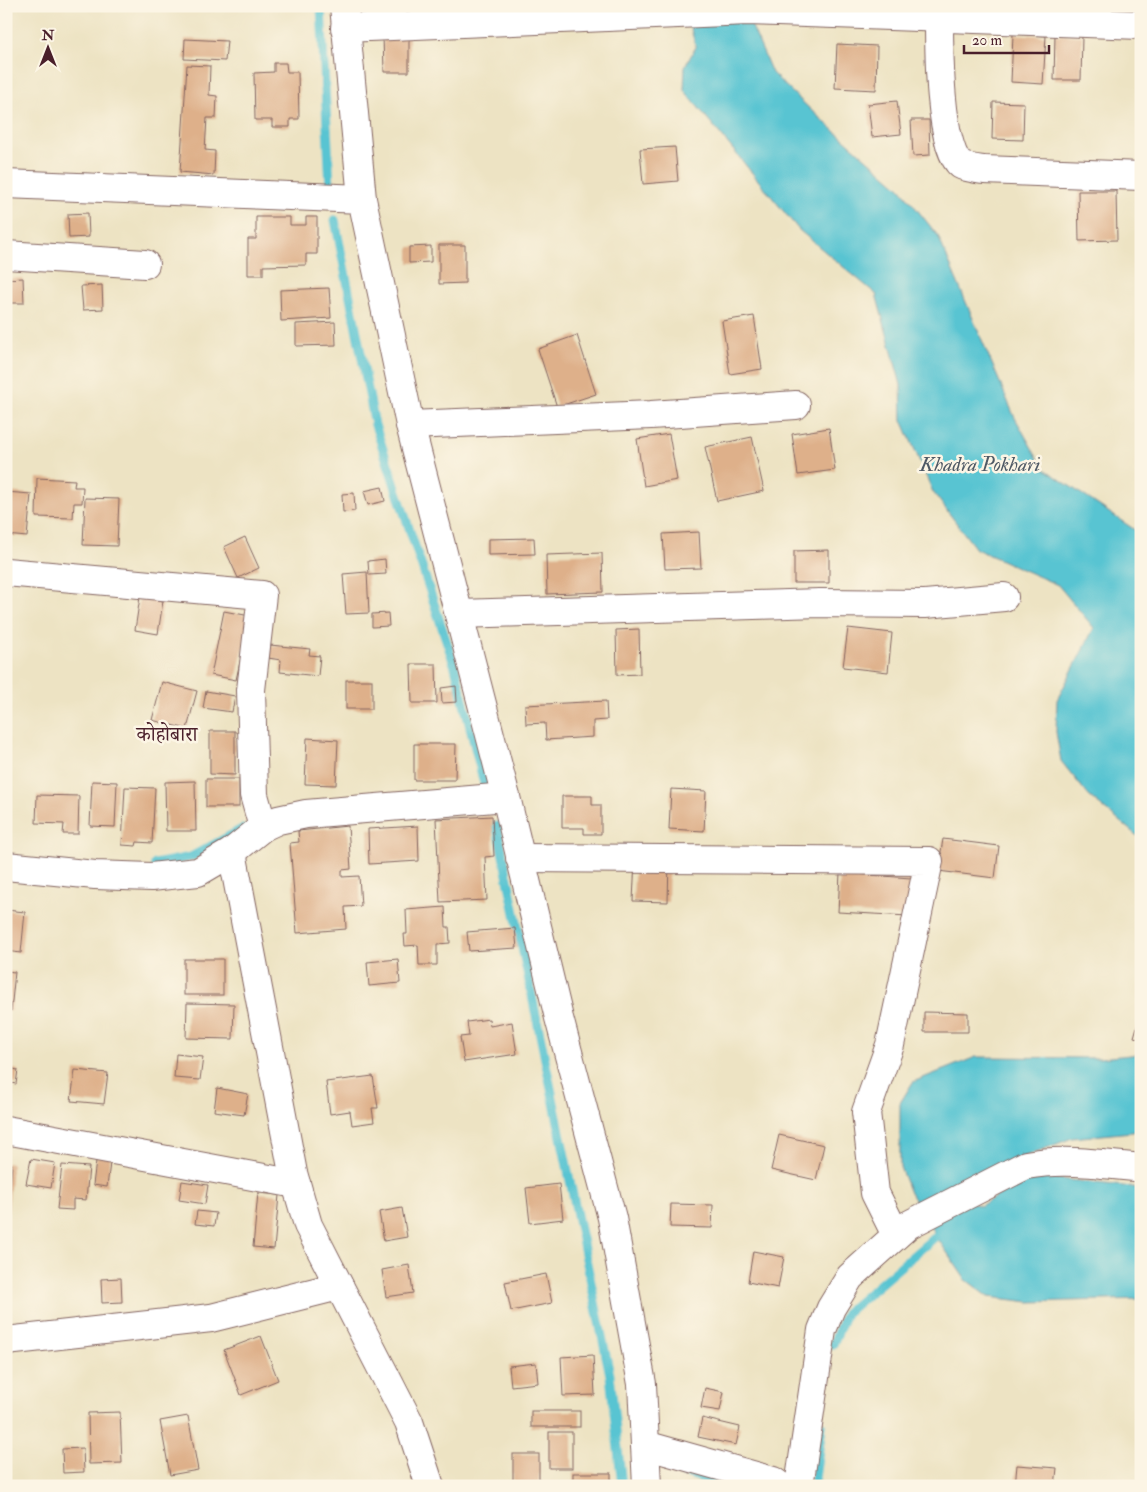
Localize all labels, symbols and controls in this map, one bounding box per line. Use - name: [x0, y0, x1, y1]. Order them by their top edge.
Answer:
- north arrow: [22, 22, 72, 72]
- scale bar: [964, 22, 1050, 54]
- text: N: [41, 27, 55, 44]
- text: 20 m: [972, 31, 1002, 50]
- water label: Khadra Pokhari: [919, 452, 1041, 477]
- district label: कोहोबारा: [136, 722, 199, 747]

